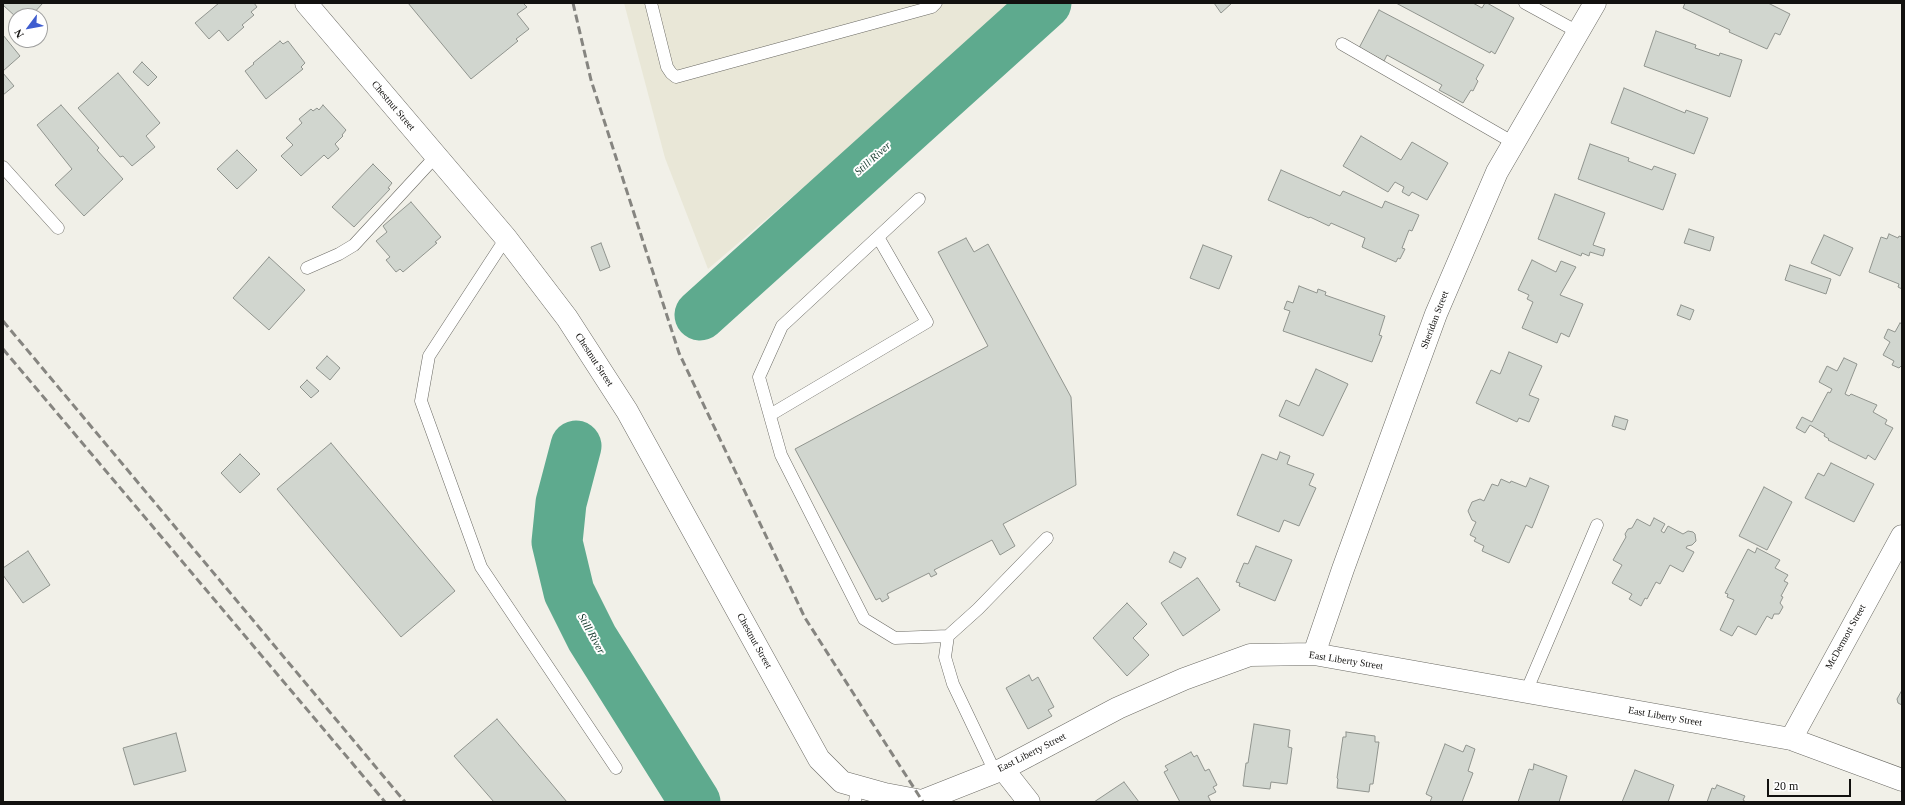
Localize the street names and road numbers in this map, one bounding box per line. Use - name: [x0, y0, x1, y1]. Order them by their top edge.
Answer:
- street label: Chestnut Street: [369, 79, 417, 133]
- street label: Sheridan Street: [1418, 289, 1452, 351]
- street label: Chestnut Street: [572, 331, 616, 389]
- street label: McDermott Street: [1823, 602, 1869, 672]
- street label: Chestnut Street: [734, 611, 774, 671]
- street label: East Liberty Street: [1308, 649, 1384, 673]
- street label: East Liberty Street: [1627, 705, 1703, 729]
- street label: East Liberty Street: [996, 731, 1068, 775]

